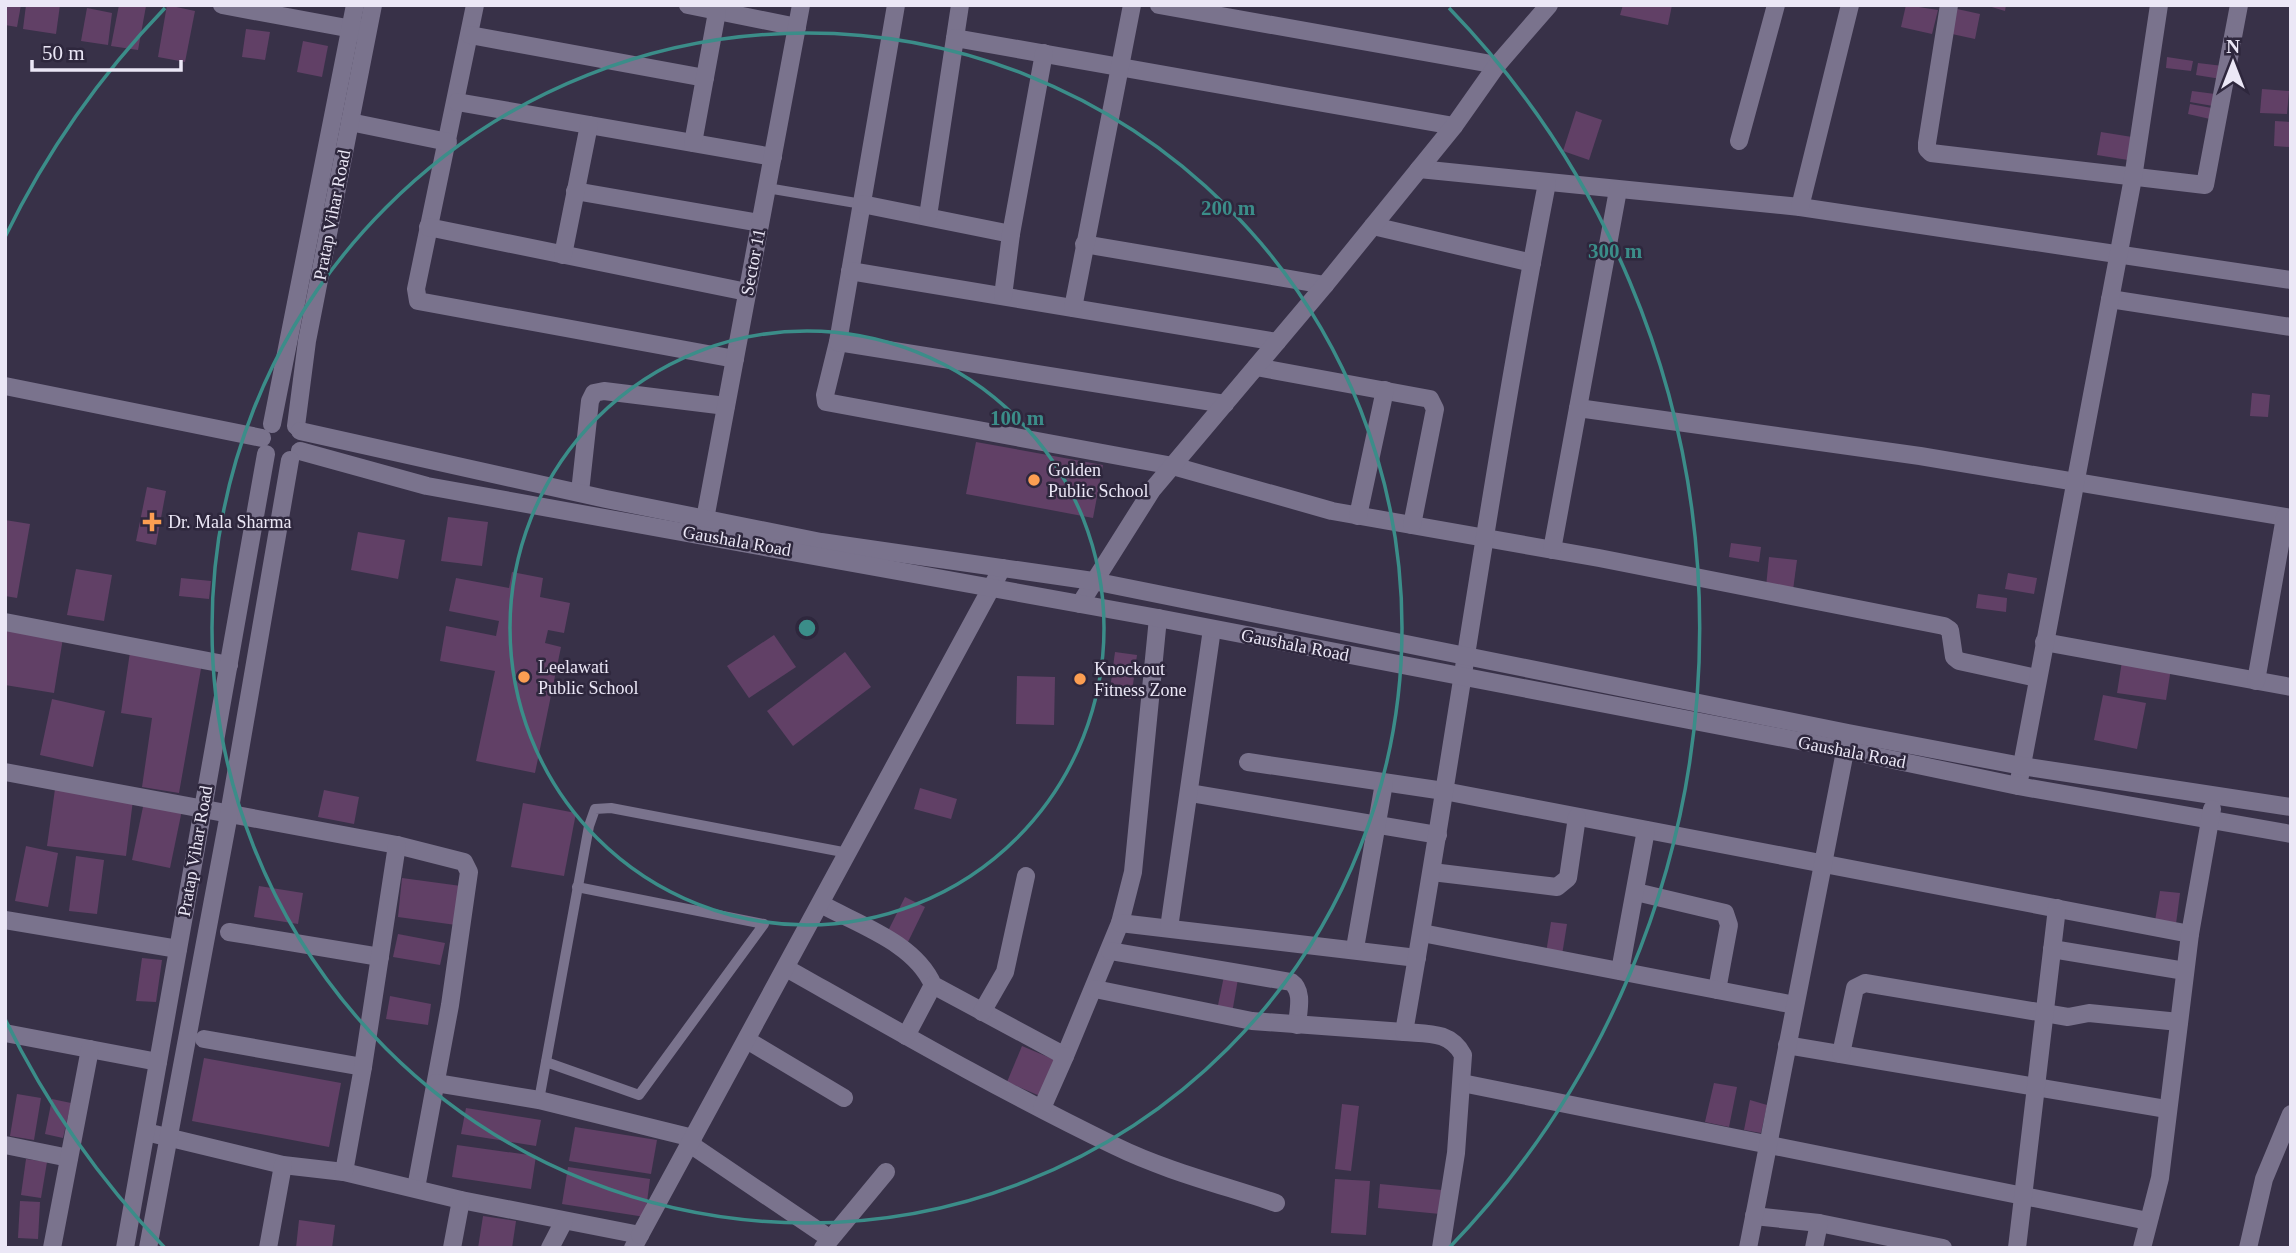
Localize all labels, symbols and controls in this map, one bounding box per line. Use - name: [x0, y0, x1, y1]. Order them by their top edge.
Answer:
- scale bar: [32, 28, 180, 72]
- north arrow: [2198, 28, 2268, 98]
- text: N: [2226, 36, 2240, 57]
- text: 50 m: [42, 41, 85, 65]
- street label: Pratap Vihar Road: [310, 148, 354, 282]
- text: 200 m: [1201, 196, 1256, 220]
- street label: Sector 11: [737, 227, 769, 297]
- text: 300 m: [1588, 239, 1643, 263]
- text: 100 m: [990, 406, 1045, 430]
- place label: Golden Public School: [1048, 460, 1149, 501]
- marker: Golden Public School: [1026, 472, 1042, 488]
- marker: Dr. Mala Sharma: [142, 512, 162, 532]
- place label: Dr. Mala Sharma: [168, 512, 291, 532]
- street label: Gaushala Road: [681, 522, 793, 560]
- centre of rings: [795, 616, 819, 640]
- street label: Gaushala Road: [1239, 625, 1351, 665]
- place label: Leelawati Public School: [538, 657, 639, 698]
- place label: Knockout Fitness Zone: [1094, 659, 1187, 700]
- marker: Leelawati Public School: [516, 669, 532, 685]
- marker: Knockout Fitness Zone: [1072, 671, 1088, 687]
- street label: Gaushala Road: [1796, 732, 1908, 772]
- street label: Pratap Vihar Road: [174, 784, 216, 918]

